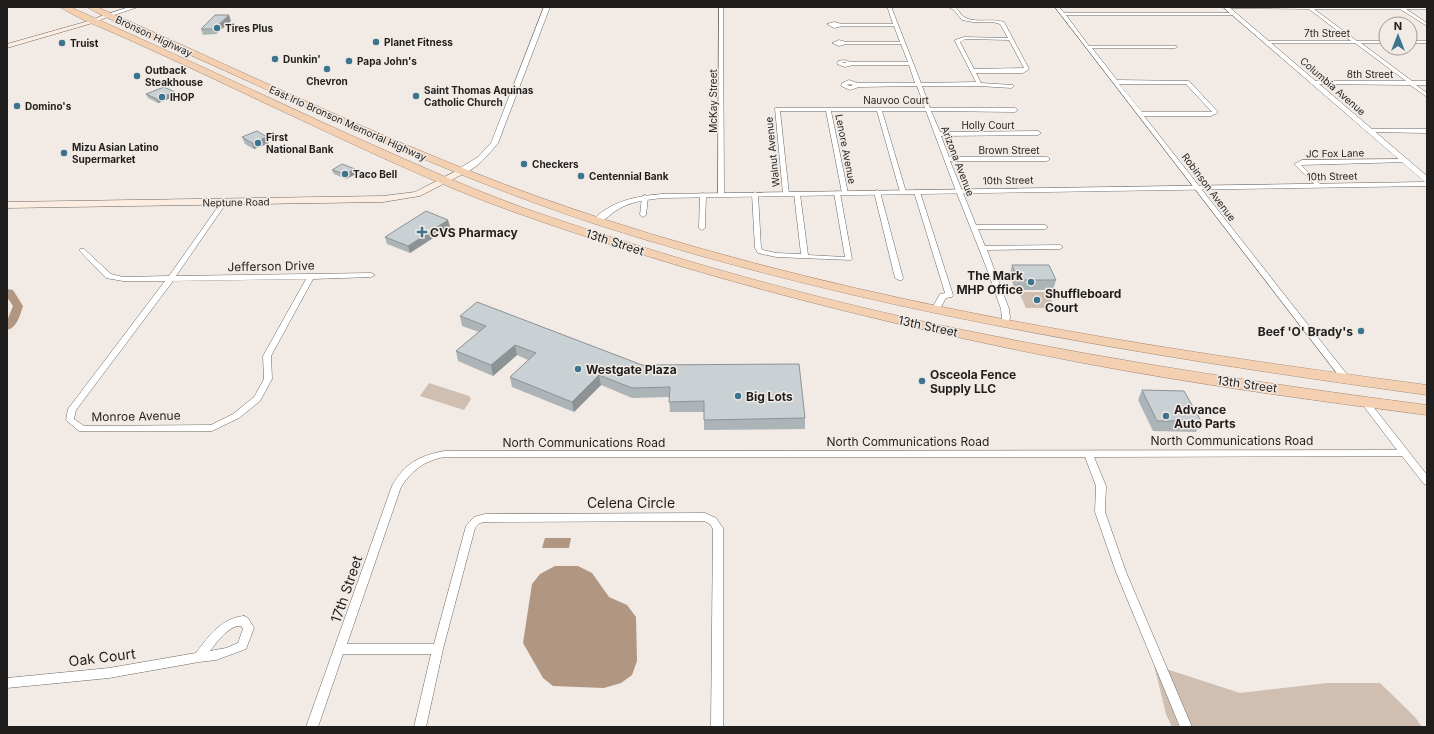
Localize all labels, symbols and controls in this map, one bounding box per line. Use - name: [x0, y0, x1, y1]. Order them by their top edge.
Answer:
- street label: Bronson Highway: [114, 13, 195, 59]
- north arrow: [1378, 16, 1418, 56]
- text: N: [1394, 19, 1402, 33]
- place label: Tires Plus: [225, 22, 274, 34]
- marker: Tires Plus: [212, 23, 222, 33]
- street label: 7th Street: [1304, 27, 1351, 39]
- place label: Planet Fitness: [384, 36, 453, 48]
- place label: Truist: [70, 37, 99, 49]
- marker: Planet Fitness: [371, 37, 381, 47]
- marker: Truist: [57, 38, 67, 48]
- place label: Dunkin': [283, 53, 321, 65]
- marker: Dunkin': [270, 54, 280, 64]
- street label: Columbia Avenue: [1298, 54, 1368, 118]
- place label: Papa John's: [357, 55, 417, 67]
- marker: Papa John's: [344, 56, 354, 66]
- place label: Outback Steakhouse: [145, 64, 203, 88]
- marker: Chevron: [322, 64, 332, 74]
- street label: McKay Street: [707, 68, 719, 133]
- street label: 8th Street: [1347, 68, 1394, 80]
- marker: Outback Steakhouse: [132, 71, 142, 81]
- place label: Chevron: [306, 75, 348, 87]
- street label: East Irlo Bronson Memorial Highway: [268, 83, 429, 163]
- place label: Saint Thomas Aquinas Catholic Church: [424, 84, 534, 108]
- place label: IHOP: [170, 91, 195, 103]
- marker: Saint Thomas Aquinas Catholic Church: [411, 91, 421, 101]
- marker: IHOP: [157, 92, 167, 102]
- street label: Nauvoo Court: [863, 94, 930, 106]
- place label: Domino's: [25, 100, 72, 112]
- marker: Domino's: [12, 101, 22, 111]
- street label: Lenore Avenue: [833, 113, 859, 185]
- street label: Walnut Avenue: [762, 116, 782, 188]
- street label: Holly Court: [961, 119, 1015, 131]
- street label: Arizona Avenue: [939, 124, 977, 198]
- place label: First National Bank: [266, 131, 334, 155]
- marker: First National Bank: [253, 138, 263, 148]
- place label: Mizu Asian Latino Supermarket: [72, 141, 159, 165]
- street label: Brown Street: [978, 144, 1040, 156]
- street label: JC Fox Lane: [1306, 146, 1364, 160]
- marker: Mizu Asian Latino Supermarket: [59, 148, 69, 158]
- street label: Robinson Avenue: [1180, 151, 1239, 223]
- place label: Checkers: [532, 158, 579, 170]
- marker: Checkers: [519, 159, 529, 169]
- place label: Taco Bell: [353, 168, 397, 180]
- marker: Taco Bell: [340, 169, 350, 179]
- place label: Centennial Bank: [589, 170, 669, 182]
- street label: 10th Street: [1307, 170, 1358, 182]
- marker: Centennial Bank: [576, 171, 586, 181]
- street label: 10th Street: [983, 174, 1034, 186]
- street label: Neptune Road: [202, 195, 270, 209]
- place label: CVS Pharmacy: [430, 225, 518, 240]
- street label: 13th Street: [584, 226, 646, 259]
- marker: CVS Pharmacy: [417, 227, 427, 237]
- street label: Jefferson Drive: [227, 258, 315, 274]
- place label: The Mark MHP Office: [956, 268, 1023, 297]
- marker: The Mark MHP Office: [1026, 277, 1036, 287]
- place label: Shuffleboard Court: [1045, 286, 1121, 315]
- marker: Shuffleboard Court: [1032, 295, 1042, 305]
- street label: 13th Street: [897, 312, 959, 340]
- place label: Beef 'O' Brady's: [1258, 324, 1353, 339]
- marker: Beef 'O' Brady's: [1356, 326, 1366, 336]
- place label: Westgate Plaza: [586, 362, 677, 377]
- marker: Westgate Plaza: [573, 364, 583, 374]
- place label: Osceola Fence Supply LLC: [930, 367, 1016, 396]
- street label: 13th Street: [1216, 372, 1278, 396]
- marker: Osceola Fence Supply LLC: [917, 376, 927, 386]
- place label: Big Lots: [746, 389, 793, 404]
- marker: Big Lots: [733, 391, 743, 401]
- place label: Advance Auto Parts: [1174, 402, 1236, 431]
- street label: Monroe Avenue: [91, 408, 181, 424]
- marker: Advance Auto Parts: [1161, 411, 1171, 421]
- street label: North Communications Road: [1151, 433, 1313, 448]
- street label: North Communications Road: [827, 434, 989, 449]
- street label: North Communications Road: [503, 435, 665, 450]
- street label: Celena Circle: [587, 494, 675, 511]
- street label: 17th Street: [327, 553, 366, 625]
- street label: Oak Court: [68, 644, 137, 670]

